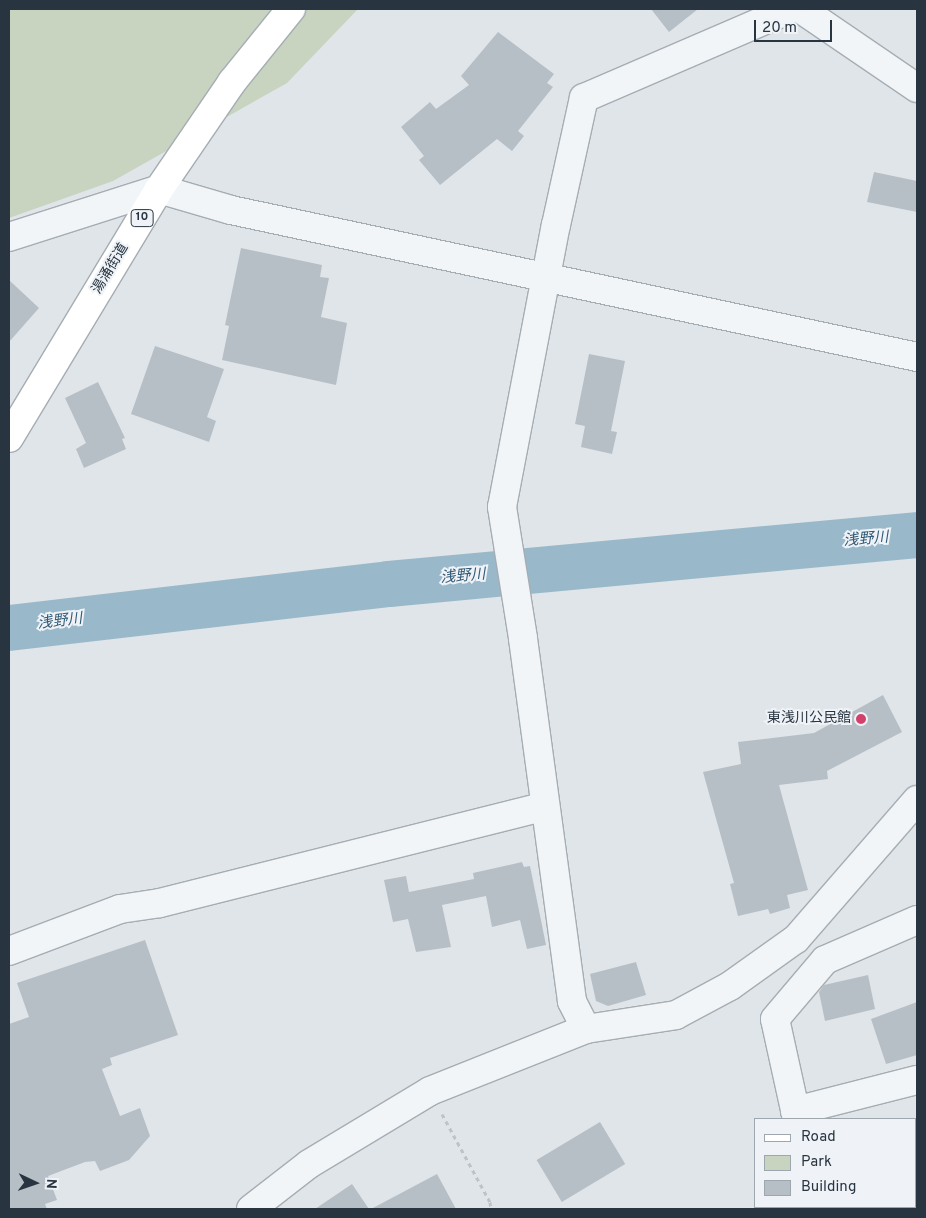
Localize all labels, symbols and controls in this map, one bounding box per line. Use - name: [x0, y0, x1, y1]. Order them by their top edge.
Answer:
- scale bar: [756, 10, 834, 42]
- text: 20 m: [762, 19, 797, 38]
- road number: 10: [130, 208, 154, 228]
- street label: 湯涌街道: [89, 241, 133, 297]
- water label: 浅野川: [843, 529, 889, 551]
- water label: 浅野川: [440, 566, 486, 588]
- water label: 浅野川: [37, 610, 83, 634]
- place label: 東浅川公民館: [767, 711, 851, 727]
- marker: 東浅川公民館: [855, 713, 867, 725]
- legend: [754, 1118, 916, 1208]
- text: Road: [801, 1128, 836, 1147]
- text: Park: [801, 1153, 832, 1172]
- north arrow: [10, 1158, 60, 1208]
- text: N: [42, 1178, 59, 1189]
- text: Building: [801, 1178, 856, 1197]

